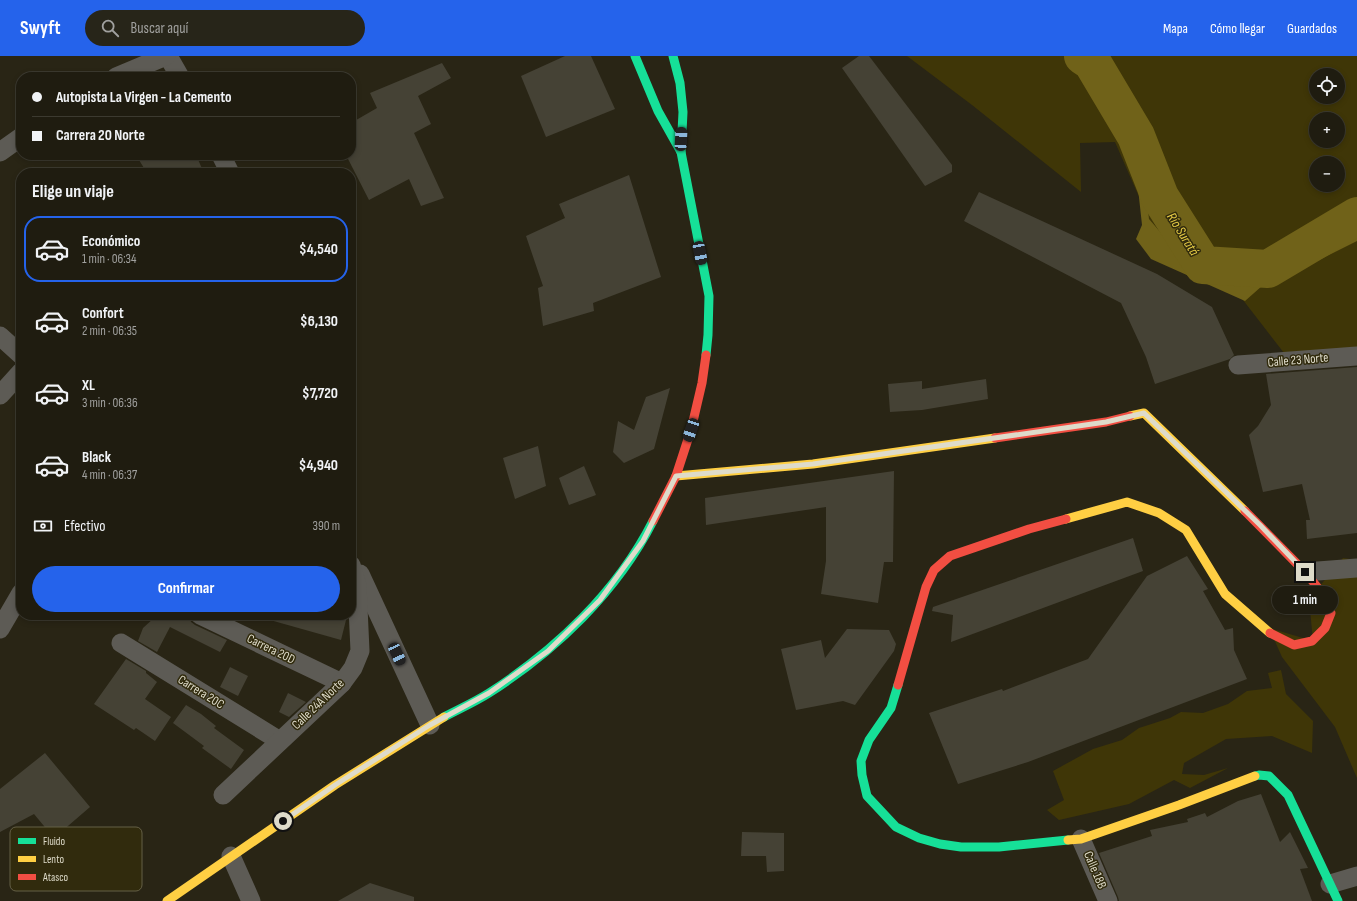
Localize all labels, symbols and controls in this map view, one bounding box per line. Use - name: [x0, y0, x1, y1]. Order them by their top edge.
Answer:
- search box: [85, 10, 365, 46]
- text: Swyft: [20, 17, 61, 40]
- icon: search: [99, 17, 121, 39]
- text: Buscar aquí: [131, 19, 188, 38]
- text: Mapa: [1163, 20, 1188, 37]
- text: Cómo llegar: [1210, 20, 1265, 37]
- text: Guardados: [1287, 20, 1337, 37]
- map controls: [1309, 68, 1345, 192]
- button: locate: [1309, 68, 1345, 104]
- text: Autopista La Virgen - La Cemento: [56, 88, 232, 107]
- button: +: [1309, 112, 1345, 148]
- text: Carrera 20 Norte: [56, 126, 145, 145]
- car: [674, 127, 688, 151]
- button: −: [1309, 156, 1345, 192]
- text: Elige un viaje: [32, 181, 114, 202]
- water label: Río Suratá: [1163, 209, 1203, 259]
- icon: car: [34, 231, 70, 267]
- text: Económico: [82, 232, 140, 251]
- text: $4,540: [299, 240, 338, 259]
- car: [692, 240, 708, 266]
- text: 1 min · 06:34: [82, 251, 137, 267]
- icon: car: [34, 303, 70, 339]
- text: Confort: [82, 304, 124, 323]
- text: $6,130: [300, 312, 338, 331]
- text: 2 min · 06:35: [82, 323, 137, 339]
- street label: Calle 23 Norte: [1267, 349, 1329, 371]
- icon: car: [34, 375, 70, 411]
- text: XL: [82, 376, 95, 395]
- text: $7,720: [302, 384, 338, 403]
- text: 3 min · 06:36: [82, 395, 138, 411]
- car: [681, 417, 701, 443]
- icon: car: [34, 447, 70, 483]
- text: Black: [82, 448, 111, 467]
- text: $4,940: [299, 456, 338, 475]
- text: 4 min · 06:37: [82, 467, 137, 483]
- icon: cash: [32, 515, 54, 537]
- text: Efectivo: [64, 517, 105, 536]
- text: 390 m: [313, 518, 340, 534]
- route end: [1296, 563, 1314, 581]
- button: Confirmar: [32, 566, 340, 612]
- callout: 1 min: [1272, 586, 1338, 614]
- text: 1 min: [1293, 592, 1317, 608]
- street label: Carrera 20D: [244, 630, 298, 668]
- car: [386, 641, 408, 667]
- street label: Carrera 20C: [175, 672, 227, 712]
- street label: Calle 24A Norte: [289, 675, 347, 733]
- route start: [274, 812, 292, 830]
- legend: [10, 827, 142, 891]
- text: Fluido: [43, 835, 65, 848]
- street label: Calle 18B: [1080, 849, 1110, 891]
- text: Lento: [43, 853, 64, 866]
- text: Atasco: [42, 871, 69, 884]

